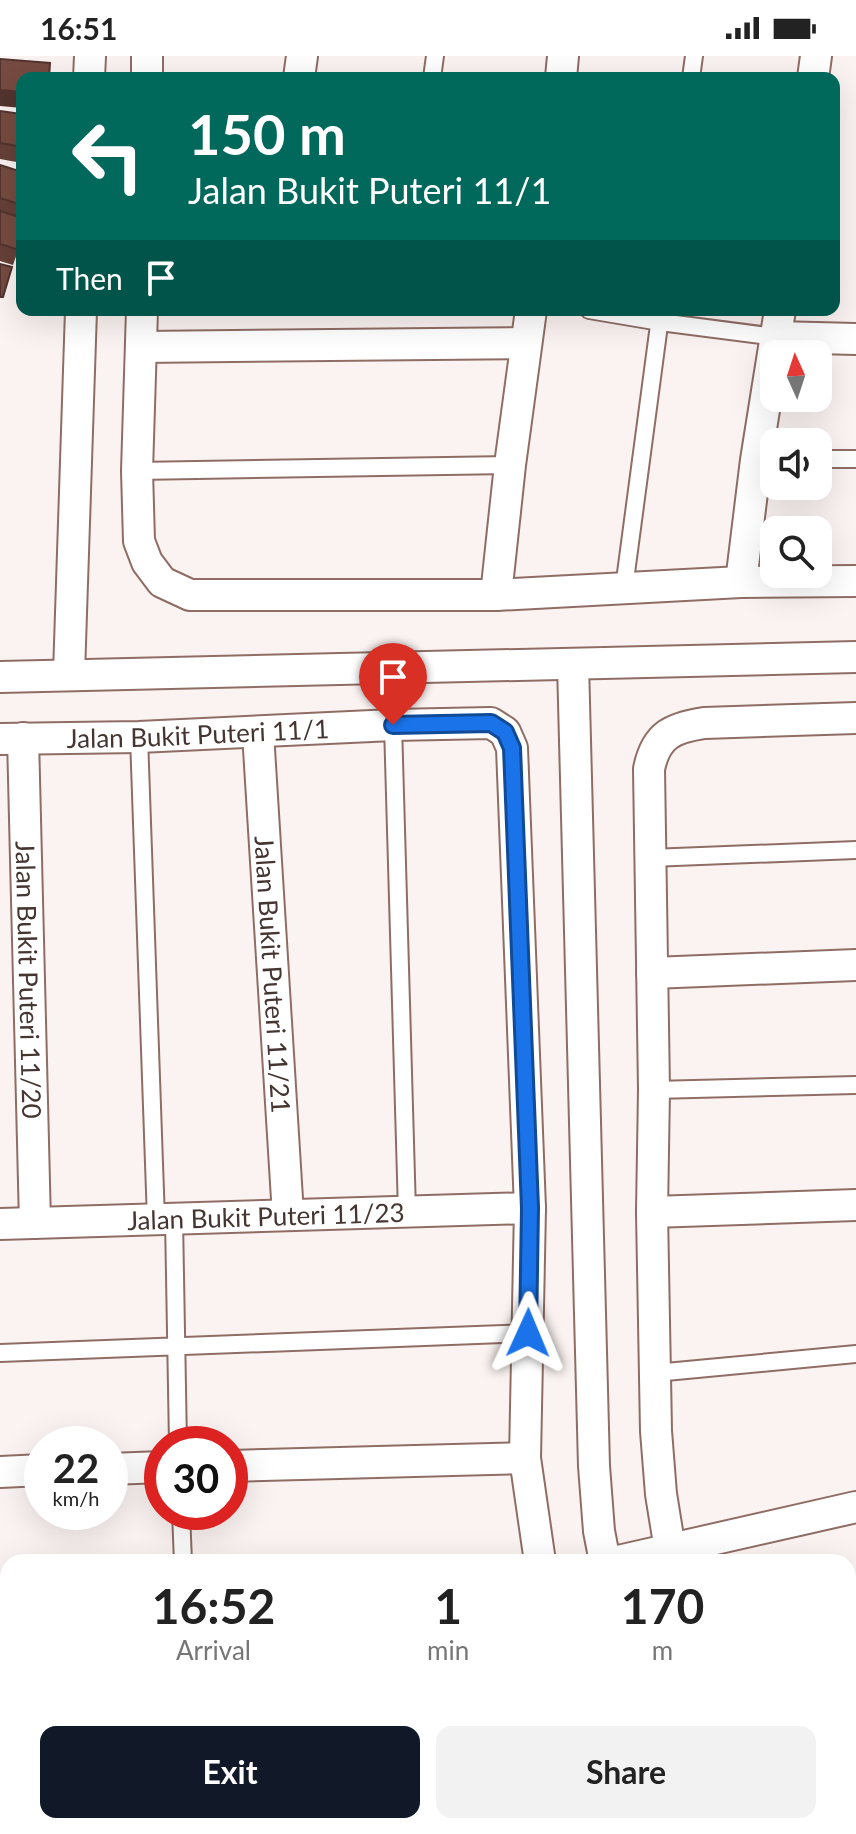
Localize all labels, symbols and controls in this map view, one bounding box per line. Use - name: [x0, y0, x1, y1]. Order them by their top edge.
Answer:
- text: 16:51: [40, 10, 117, 46]
- text: 150 m: [188, 100, 346, 167]
- icon: left: [56, 104, 160, 208]
- text: Jalan Bukit Puteri 11/1: [188, 168, 551, 212]
- icon: arrive: [139, 256, 183, 300]
- text: Then: [56, 260, 123, 296]
- north arrow: [760, 340, 832, 412]
- map controls: [760, 340, 832, 588]
- button: sound: [760, 428, 832, 500]
- button: search: [760, 516, 832, 588]
- pin: [359, 643, 427, 725]
- icon: arrive: [371, 655, 415, 699]
- street label: Jalan Bukit Puteri 11/1: [66, 712, 330, 754]
- street label: Jalan Bukit Puteri 11/21: [248, 835, 298, 1114]
- street label: Jalan Bukit Puteri 11/20: [10, 841, 48, 1119]
- street label: Jalan Bukit Puteri 11/23: [127, 1196, 405, 1236]
- position arrow: [486, 1291, 570, 1375]
- speed limit sign: 30: [144, 1426, 248, 1530]
- text: 22: [53, 1444, 99, 1492]
- text: km/h: [53, 1486, 99, 1510]
- text: 16:52: [152, 1577, 275, 1634]
- text: 1: [434, 1577, 462, 1634]
- text: 170: [621, 1577, 704, 1634]
- text: Arrival: [176, 1634, 251, 1666]
- text: min: [427, 1634, 469, 1666]
- text: m: [652, 1634, 673, 1666]
- button: Exit: [40, 1726, 420, 1818]
- button: Share: [436, 1726, 816, 1818]

